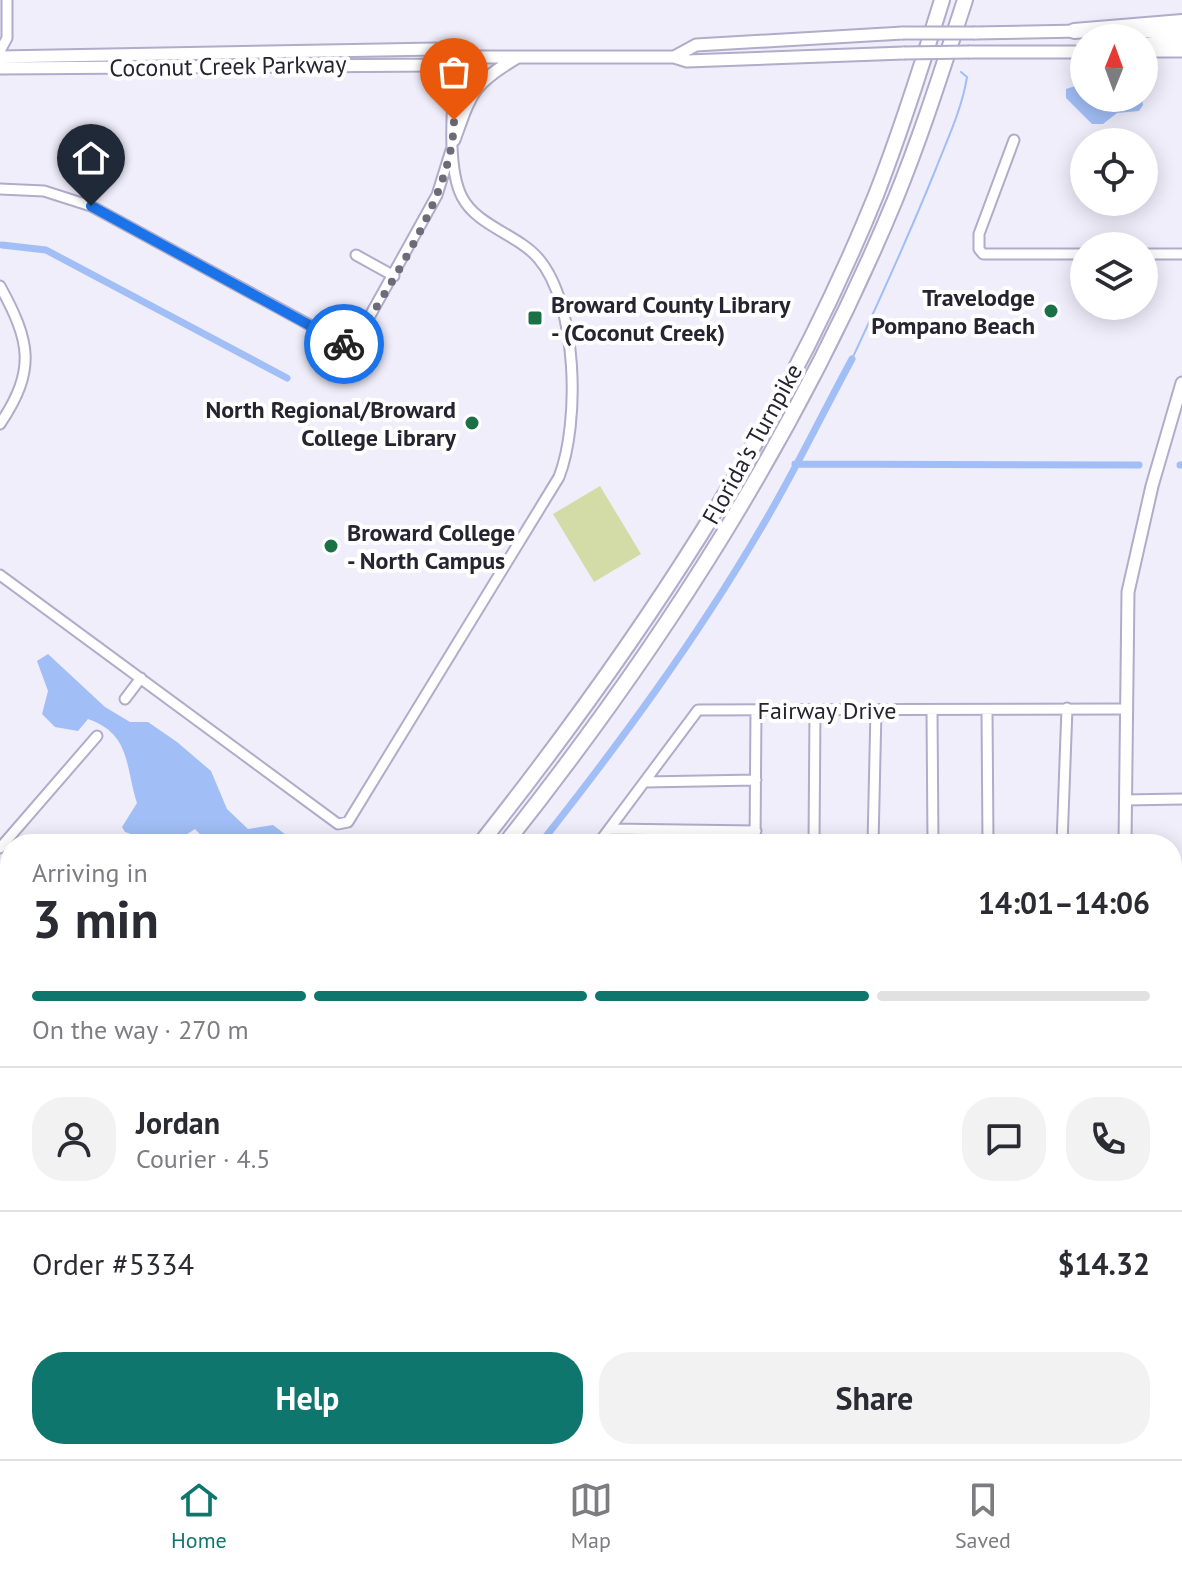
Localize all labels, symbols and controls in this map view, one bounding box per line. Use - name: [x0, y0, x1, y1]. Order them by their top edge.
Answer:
- north arrow: [1070, 24, 1158, 112]
- map controls: [1070, 24, 1158, 320]
- pin: [420, 38, 488, 120]
- street label: Coconut Creek Parkway: [109, 48, 347, 84]
- icon: bag: [432, 50, 476, 94]
- pin: [57, 124, 125, 206]
- button: locate: [1070, 128, 1158, 216]
- icon: home: [69, 136, 113, 180]
- button: layers: [1070, 232, 1158, 320]
- place label: Travelodge Pompano Beach: [871, 282, 1035, 341]
- place label: Broward County Library - (Coconut Creek): [551, 289, 791, 348]
- marker: Travelodge Pompano Beach: [1042, 302, 1060, 320]
- courier: [304, 304, 384, 384]
- marker: Broward County Library - (Coconut Creek): [526, 309, 544, 327]
- icon: bike: [322, 322, 366, 366]
- street label: Florida's Turnpike: [695, 358, 809, 530]
- place label: North Regional/Broward College Library: [205, 394, 457, 453]
- marker: North Regional/Broward College Library: [463, 414, 481, 432]
- place label: Broward College - North Campus: [347, 517, 515, 576]
- marker: Broward College - North Campus: [322, 537, 340, 555]
- street label: Fairway Drive: [758, 695, 896, 726]
- text: Arriving in: [32, 856, 148, 889]
- text: 14:01–14:06: [978, 883, 1150, 922]
- text: 3 min: [32, 885, 159, 952]
- text: On the way · 270 m: [32, 1013, 249, 1046]
- button: person: [32, 1097, 116, 1181]
- button: chat: [962, 1097, 1046, 1181]
- button: phone: [1066, 1097, 1150, 1181]
- text: Jordan: [136, 1103, 220, 1142]
- text: Courier · 4.5: [136, 1142, 270, 1175]
- text: Order #5334: [32, 1244, 194, 1283]
- text: $14.32: [1058, 1244, 1150, 1283]
- button: Help: [32, 1352, 583, 1444]
- button: Share: [599, 1352, 1150, 1444]
- tab: Home: [171, 1478, 227, 1554]
- tab: Map: [569, 1478, 613, 1554]
- tab: Saved: [955, 1478, 1011, 1554]

